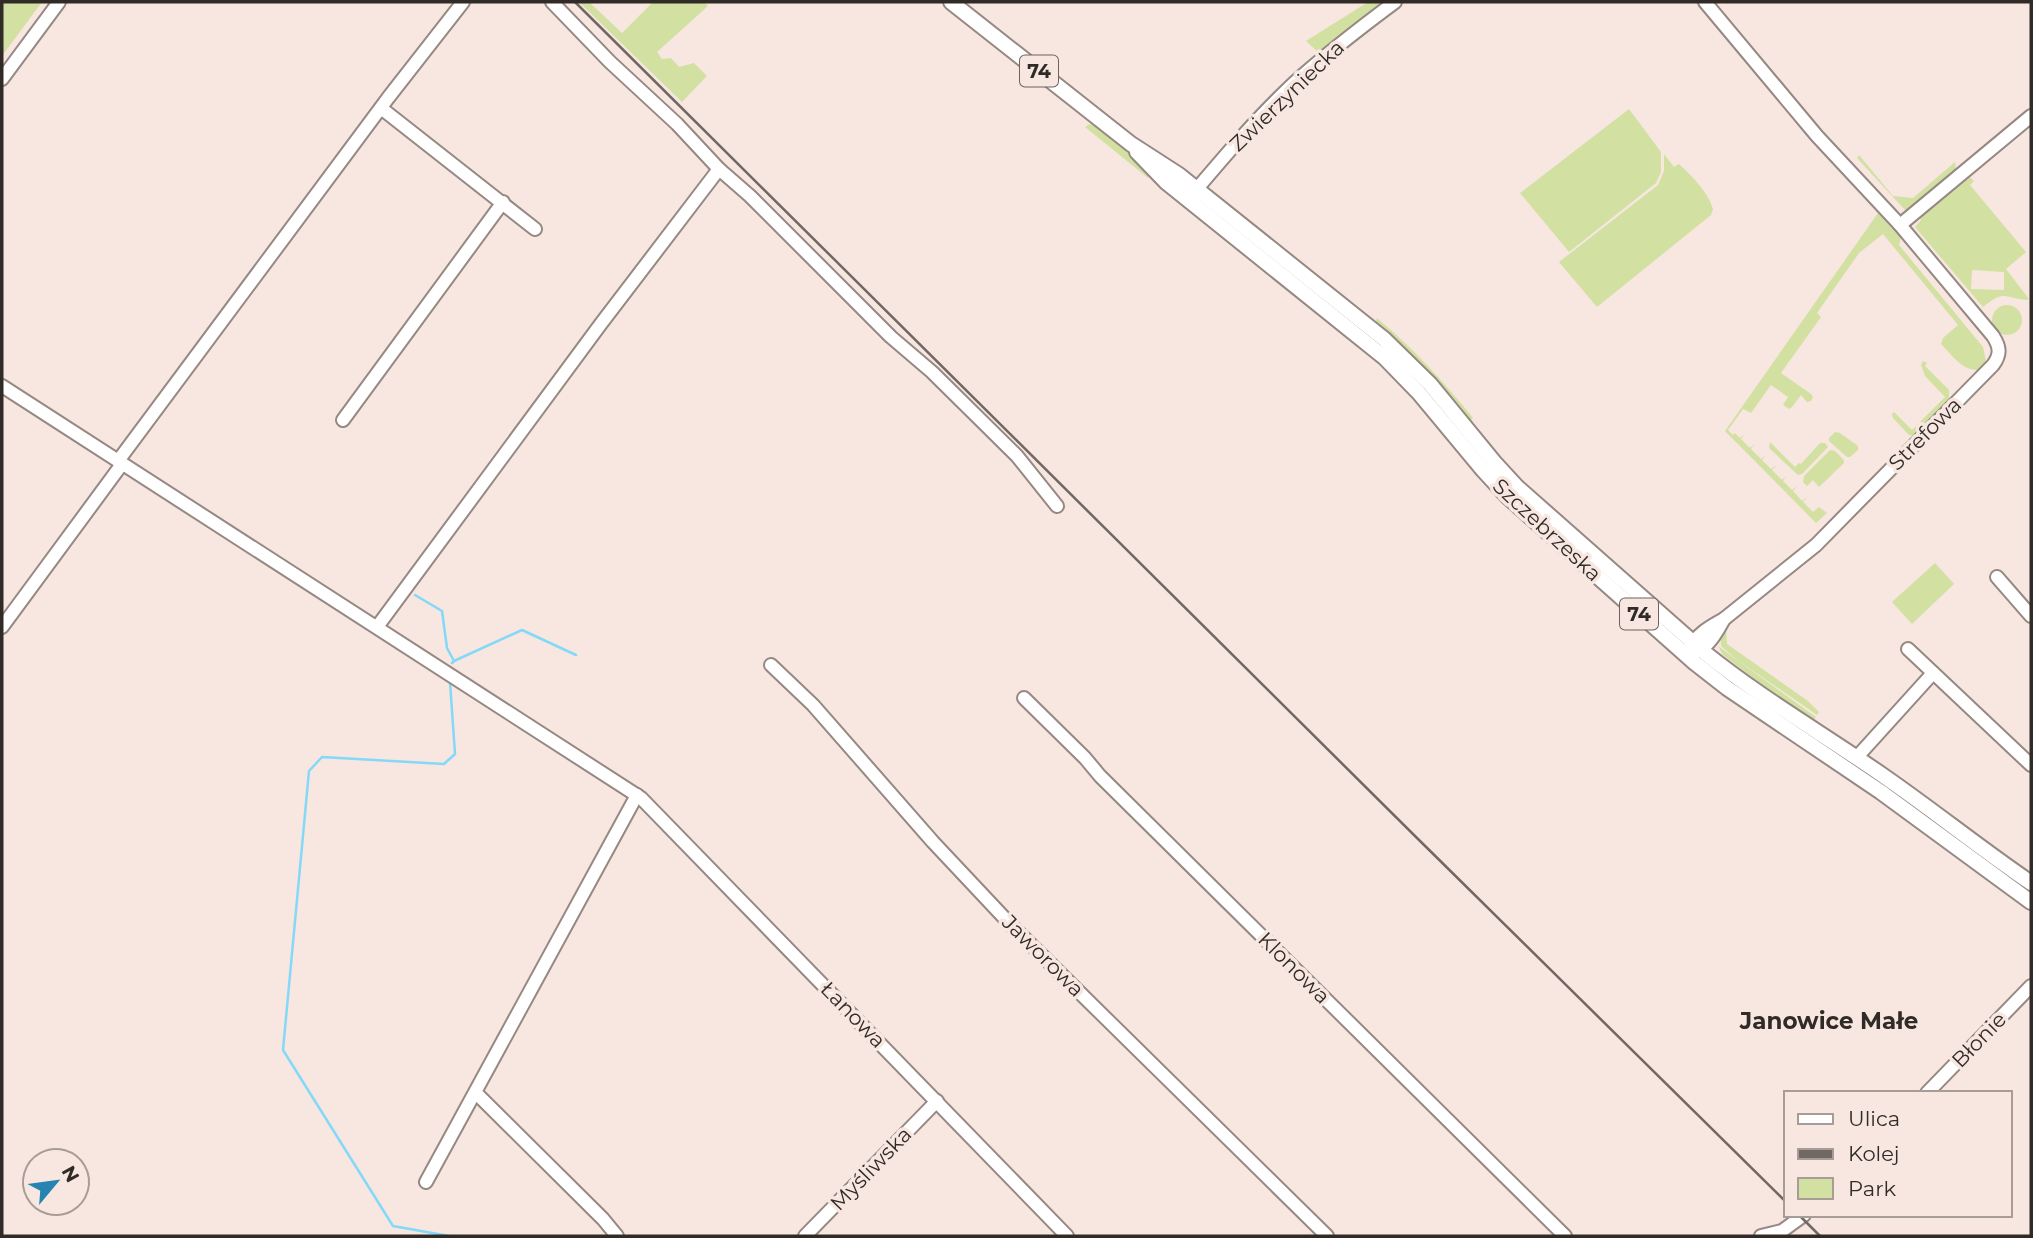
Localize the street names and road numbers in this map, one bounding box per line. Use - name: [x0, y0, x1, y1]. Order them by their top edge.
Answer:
- street label: Zwierzyniecka: [1224, 35, 1349, 156]
- road number: 74: [1020, 55, 1058, 86]
- street label: Strefowa: [1883, 392, 1966, 475]
- street label: Szczebrzeska: [1488, 473, 1607, 586]
- road number: 74: [1620, 598, 1658, 629]
- street label: Jaworowa: [997, 909, 1089, 1002]
- street label: Klonowa: [1253, 927, 1335, 1009]
- street label: Łanowa: [816, 976, 891, 1053]
- street label: Błonie: [1946, 1007, 2011, 1073]
- street label: Myśliwska: [825, 1122, 917, 1216]

